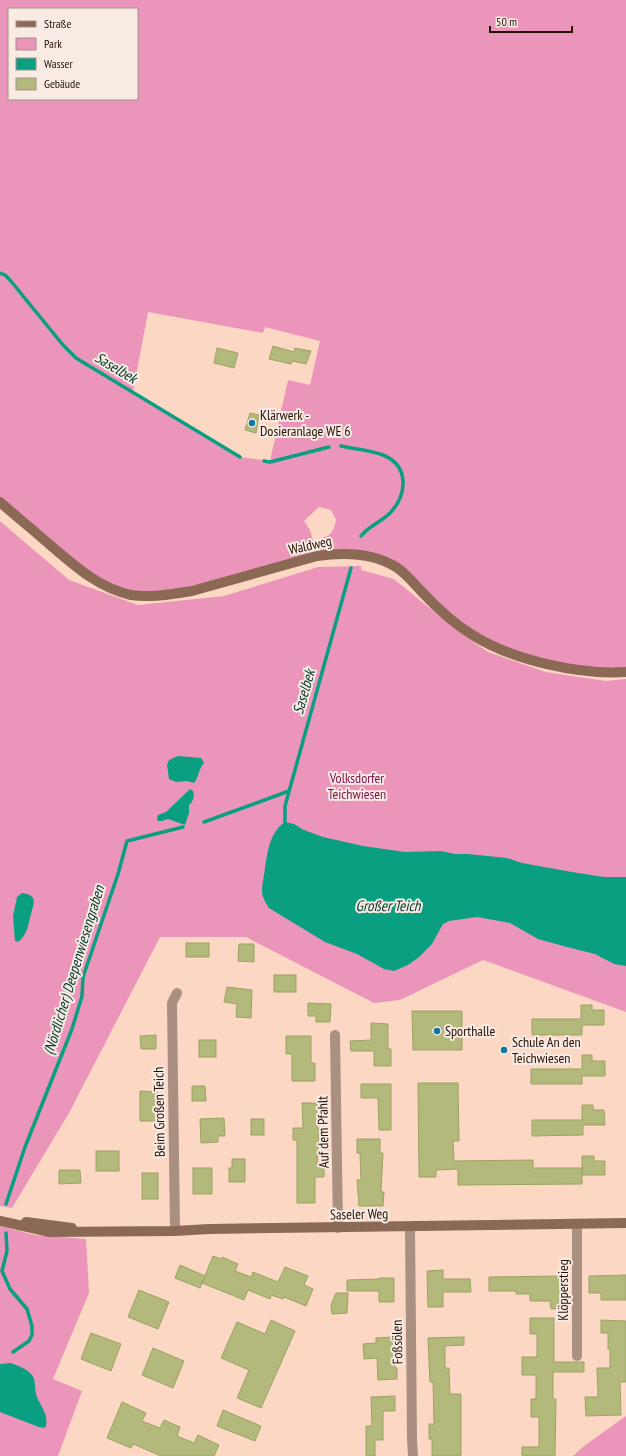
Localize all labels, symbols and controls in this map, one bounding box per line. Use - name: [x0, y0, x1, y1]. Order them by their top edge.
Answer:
- legend: [8, 8, 138, 100]
- scale bar: [490, 8, 572, 34]
- text: 50 m: [496, 14, 517, 29]
- text: Straße: [44, 16, 71, 31]
- text: Park: [44, 36, 62, 51]
- text: Wasser: [44, 56, 74, 71]
- text: Gebäude: [44, 76, 80, 91]
- water label: Saselbek: [92, 348, 143, 389]
- place label: Klärwerk - Dosieranlage WE 6: [260, 406, 351, 440]
- marker: Klärwerk - Dosieranlage WE 6: [247, 418, 257, 428]
- street label: Waldweg: [287, 532, 333, 558]
- water label: Saselbek: [288, 665, 320, 716]
- park label: Volksdorfer Teichwiesen: [328, 769, 386, 803]
- water label: (Nördlicher) Deepenwiesengraben: [39, 882, 109, 1057]
- water label: Großer Teich: [356, 896, 422, 915]
- place label: Sporthalle: [445, 1022, 495, 1040]
- marker: Sporthalle: [432, 1026, 442, 1036]
- place label: Schule An den Teichwiesen: [512, 1033, 581, 1067]
- marker: Schule An den Teichwiesen: [499, 1045, 509, 1055]
- street label: Beim Großen Teich: [149, 1067, 169, 1157]
- street label: Auf dem Pfahlt: [313, 1096, 333, 1168]
- street label: Saseler Weg: [330, 1204, 388, 1224]
- street label: Klöpperstieg: [554, 1259, 572, 1321]
- street label: Foßsölen: [388, 1320, 406, 1364]

